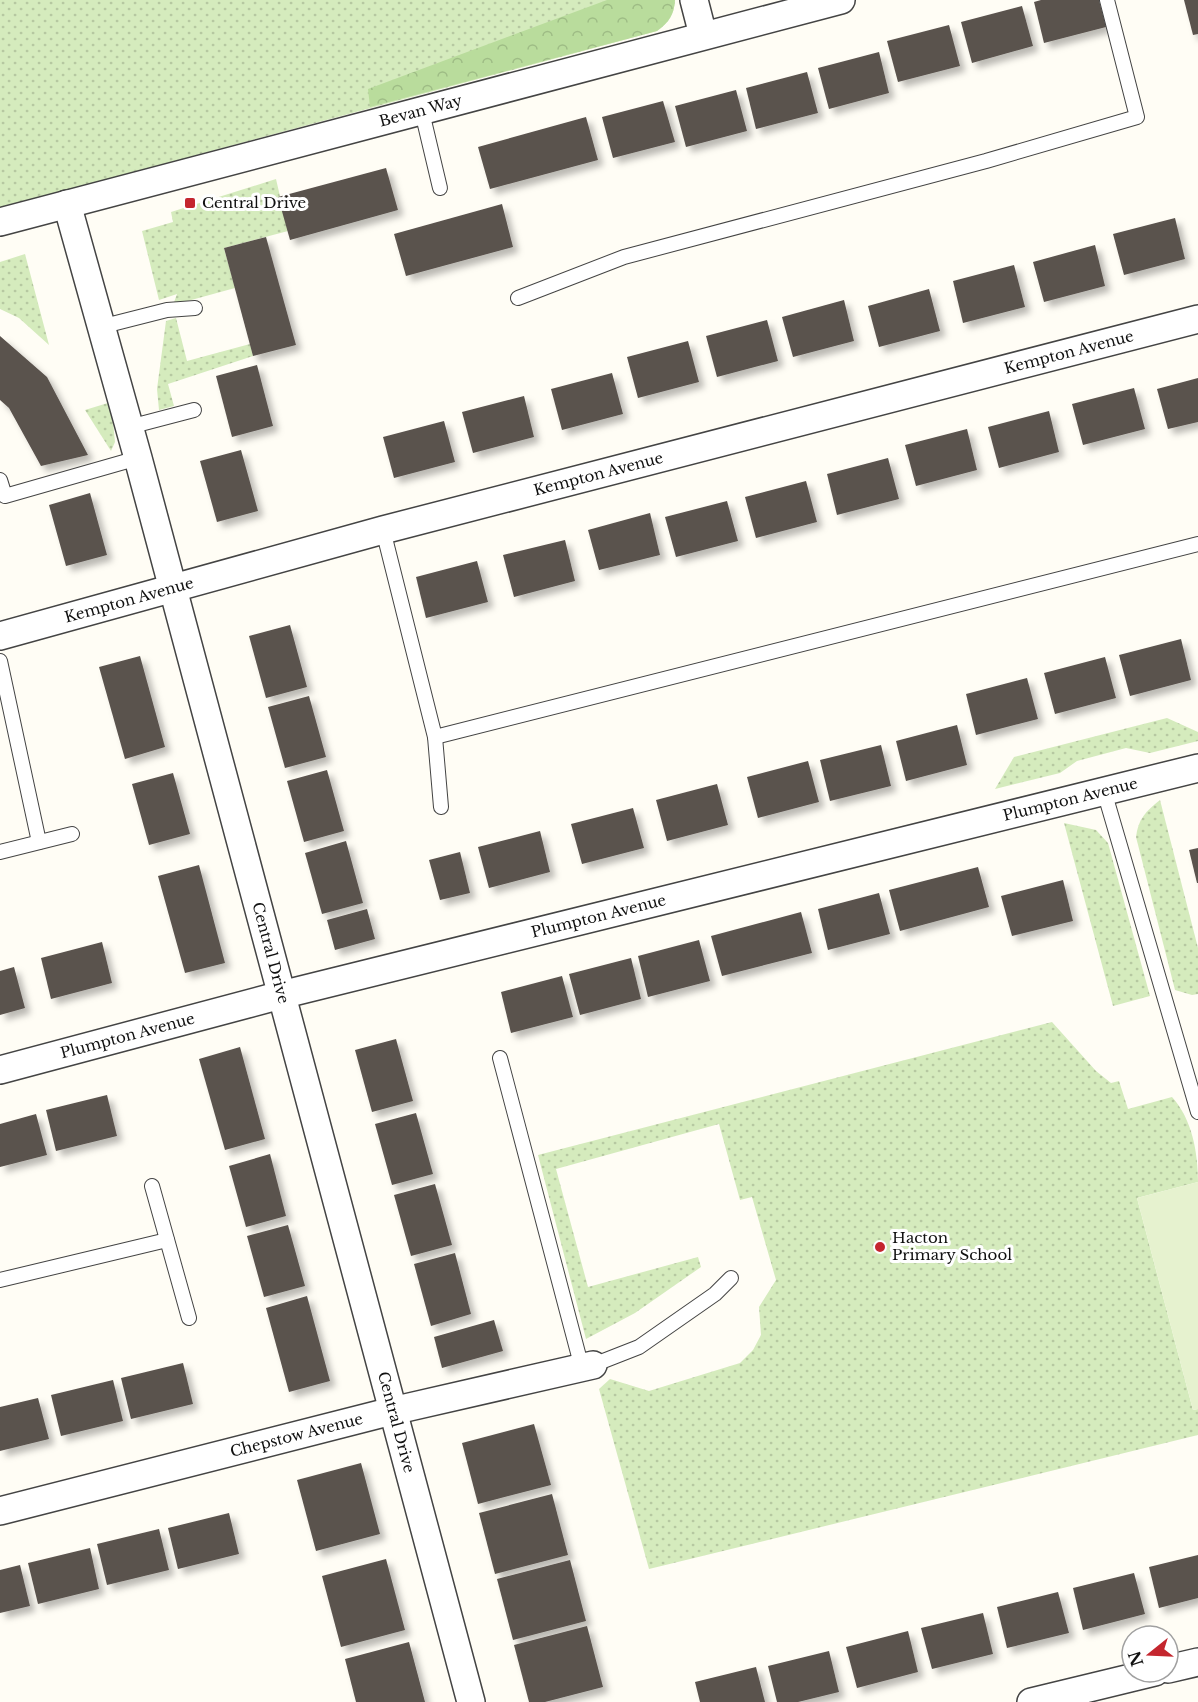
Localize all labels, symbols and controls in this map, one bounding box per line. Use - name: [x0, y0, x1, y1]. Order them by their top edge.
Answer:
- street label: Bevan Way: [377, 90, 464, 131]
- place label: Central Drive: [202, 193, 306, 212]
- marker: Central Drive: [183, 196, 197, 210]
- street label: Kempton Avenue: [1002, 326, 1136, 378]
- street label: Kempton Avenue: [532, 448, 665, 500]
- street label: Kempton Avenue: [62, 573, 196, 627]
- street label: Plumpton Avenue: [1001, 773, 1140, 825]
- street label: Plumpton Avenue: [529, 890, 668, 942]
- street label: Central Drive: [248, 900, 294, 1006]
- street label: Plumpton Avenue: [58, 1008, 197, 1062]
- place label: Hacton Primary School: [892, 1228, 1012, 1264]
- marker: Hacton Primary School: [873, 1240, 887, 1254]
- street label: Central Drive: [374, 1369, 419, 1475]
- street label: Chepstow Avenue: [228, 1409, 365, 1461]
- north arrow: [1120, 1624, 1180, 1684]
- text: N: [1124, 1648, 1148, 1669]

